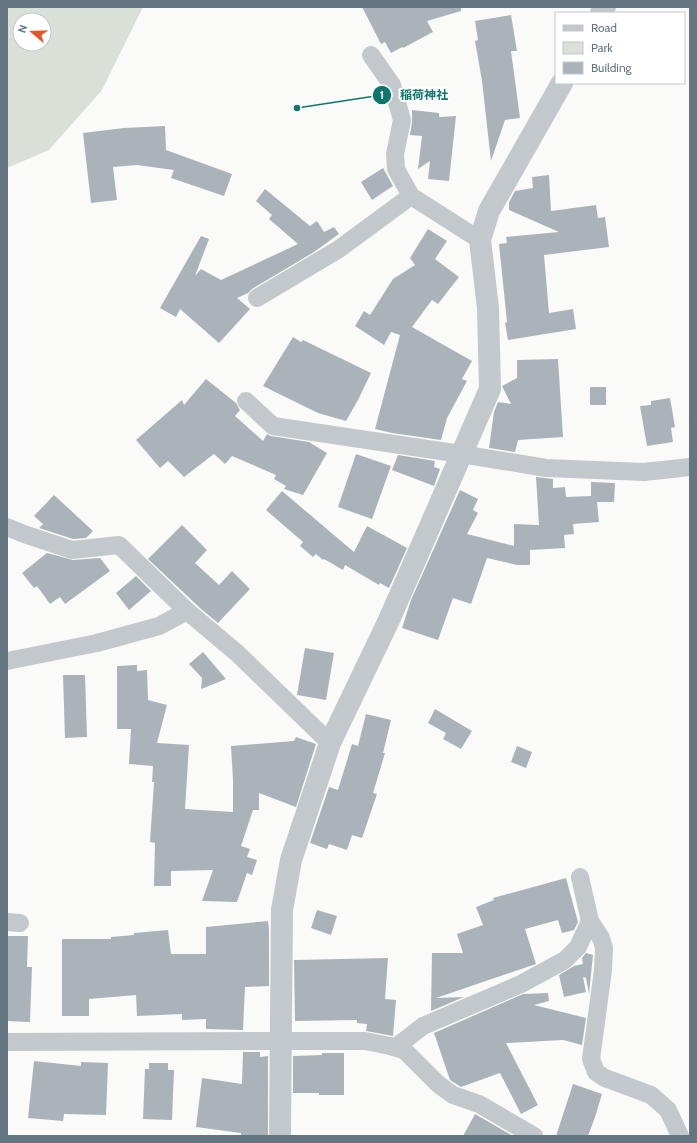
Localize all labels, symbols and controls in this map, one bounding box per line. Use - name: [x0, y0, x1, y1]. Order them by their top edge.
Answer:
- north arrow: [12, 12, 52, 52]
- legend: [555, 12, 685, 84]
- text: Road: [591, 20, 617, 35]
- text: N: [15, 23, 30, 35]
- text: Park: [591, 40, 613, 55]
- text: Building: [591, 60, 633, 75]
- callout: 稲荷神社: [372, 83, 456, 107]
- text: 1: [380, 87, 384, 102]
- text: 稲荷神社: [400, 87, 448, 102]

